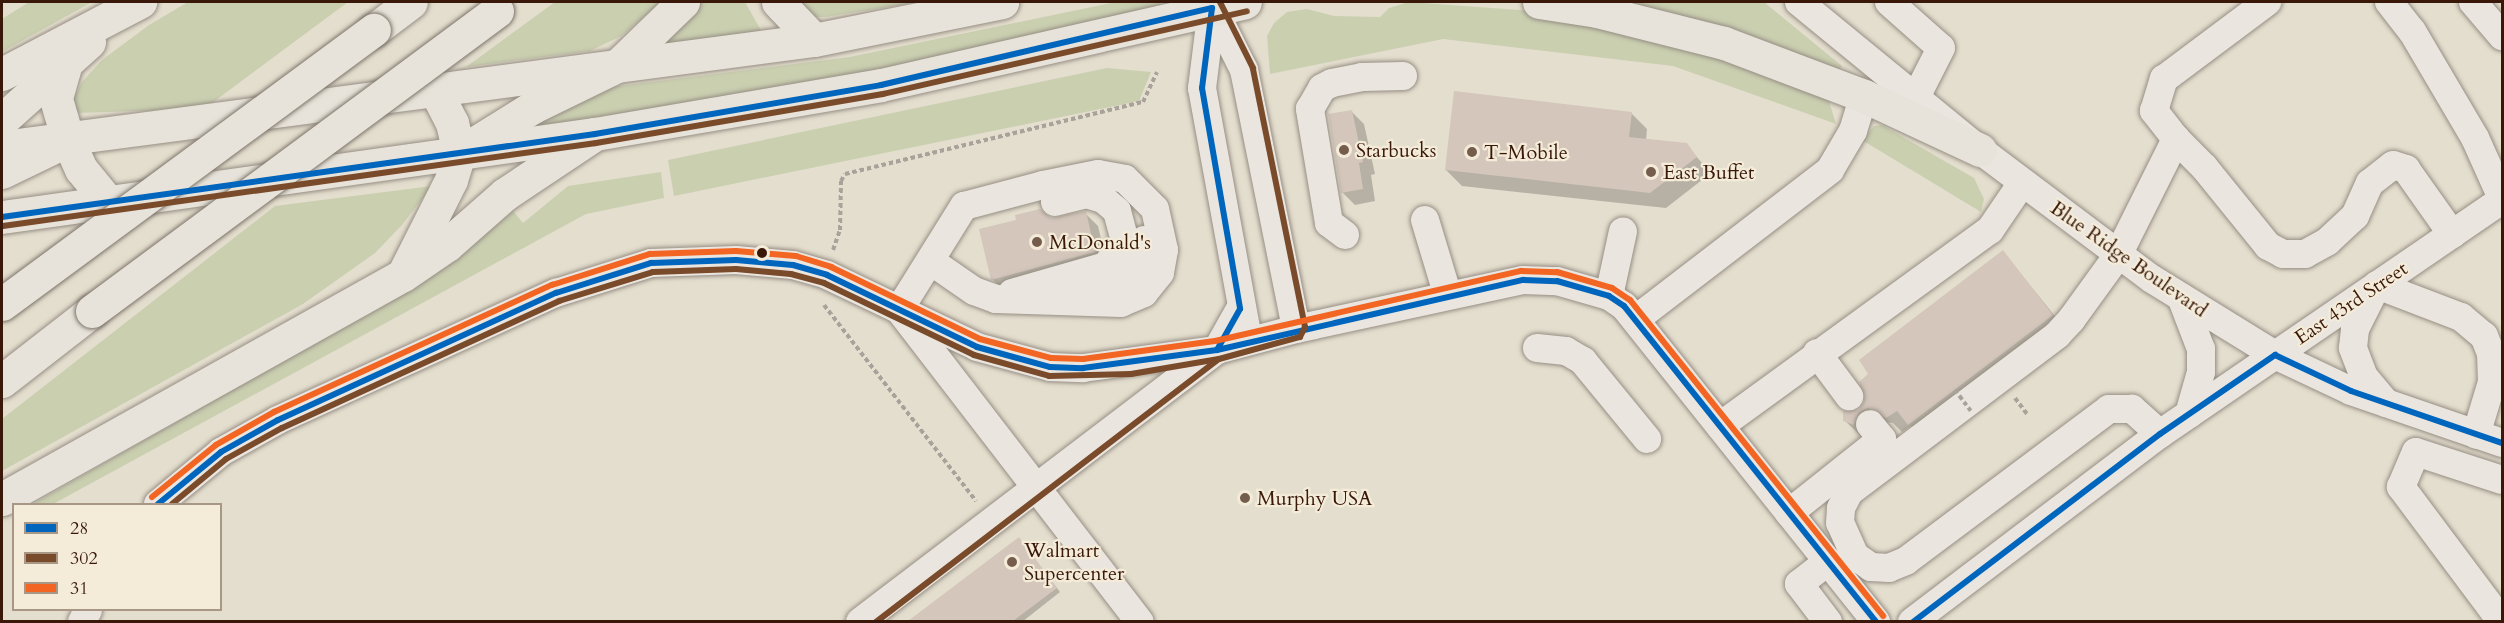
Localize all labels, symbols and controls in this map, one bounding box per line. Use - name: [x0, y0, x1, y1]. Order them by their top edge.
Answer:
- place label: Starbucks: [1356, 138, 1436, 162]
- place label: T-Mobile: [1484, 140, 1568, 164]
- marker: Starbucks: [1337, 143, 1351, 157]
- marker: T-Mobile: [1465, 145, 1479, 159]
- place label: East Buffet: [1663, 160, 1754, 184]
- marker: East Buffet: [1644, 165, 1658, 179]
- street label: Blue Ridge Boulevard: [2046, 196, 2212, 322]
- place label: McDonald's: [1049, 230, 1151, 254]
- marker: McDonald's: [1030, 235, 1044, 249]
- unlabelled marker: [756, 247, 768, 259]
- street label: East 43rd Street: [2290, 256, 2412, 350]
- place label: Murphy USA: [1257, 486, 1372, 510]
- marker: Murphy USA: [1238, 491, 1252, 505]
- legend: [12, 503, 222, 611]
- text: 28: [70, 516, 88, 541]
- place label: Walmart Supercenter: [1024, 538, 1124, 585]
- text: 302: [70, 546, 98, 571]
- marker: Walmart Supercenter: [1005, 555, 1019, 569]
- text: 31: [70, 576, 88, 601]

